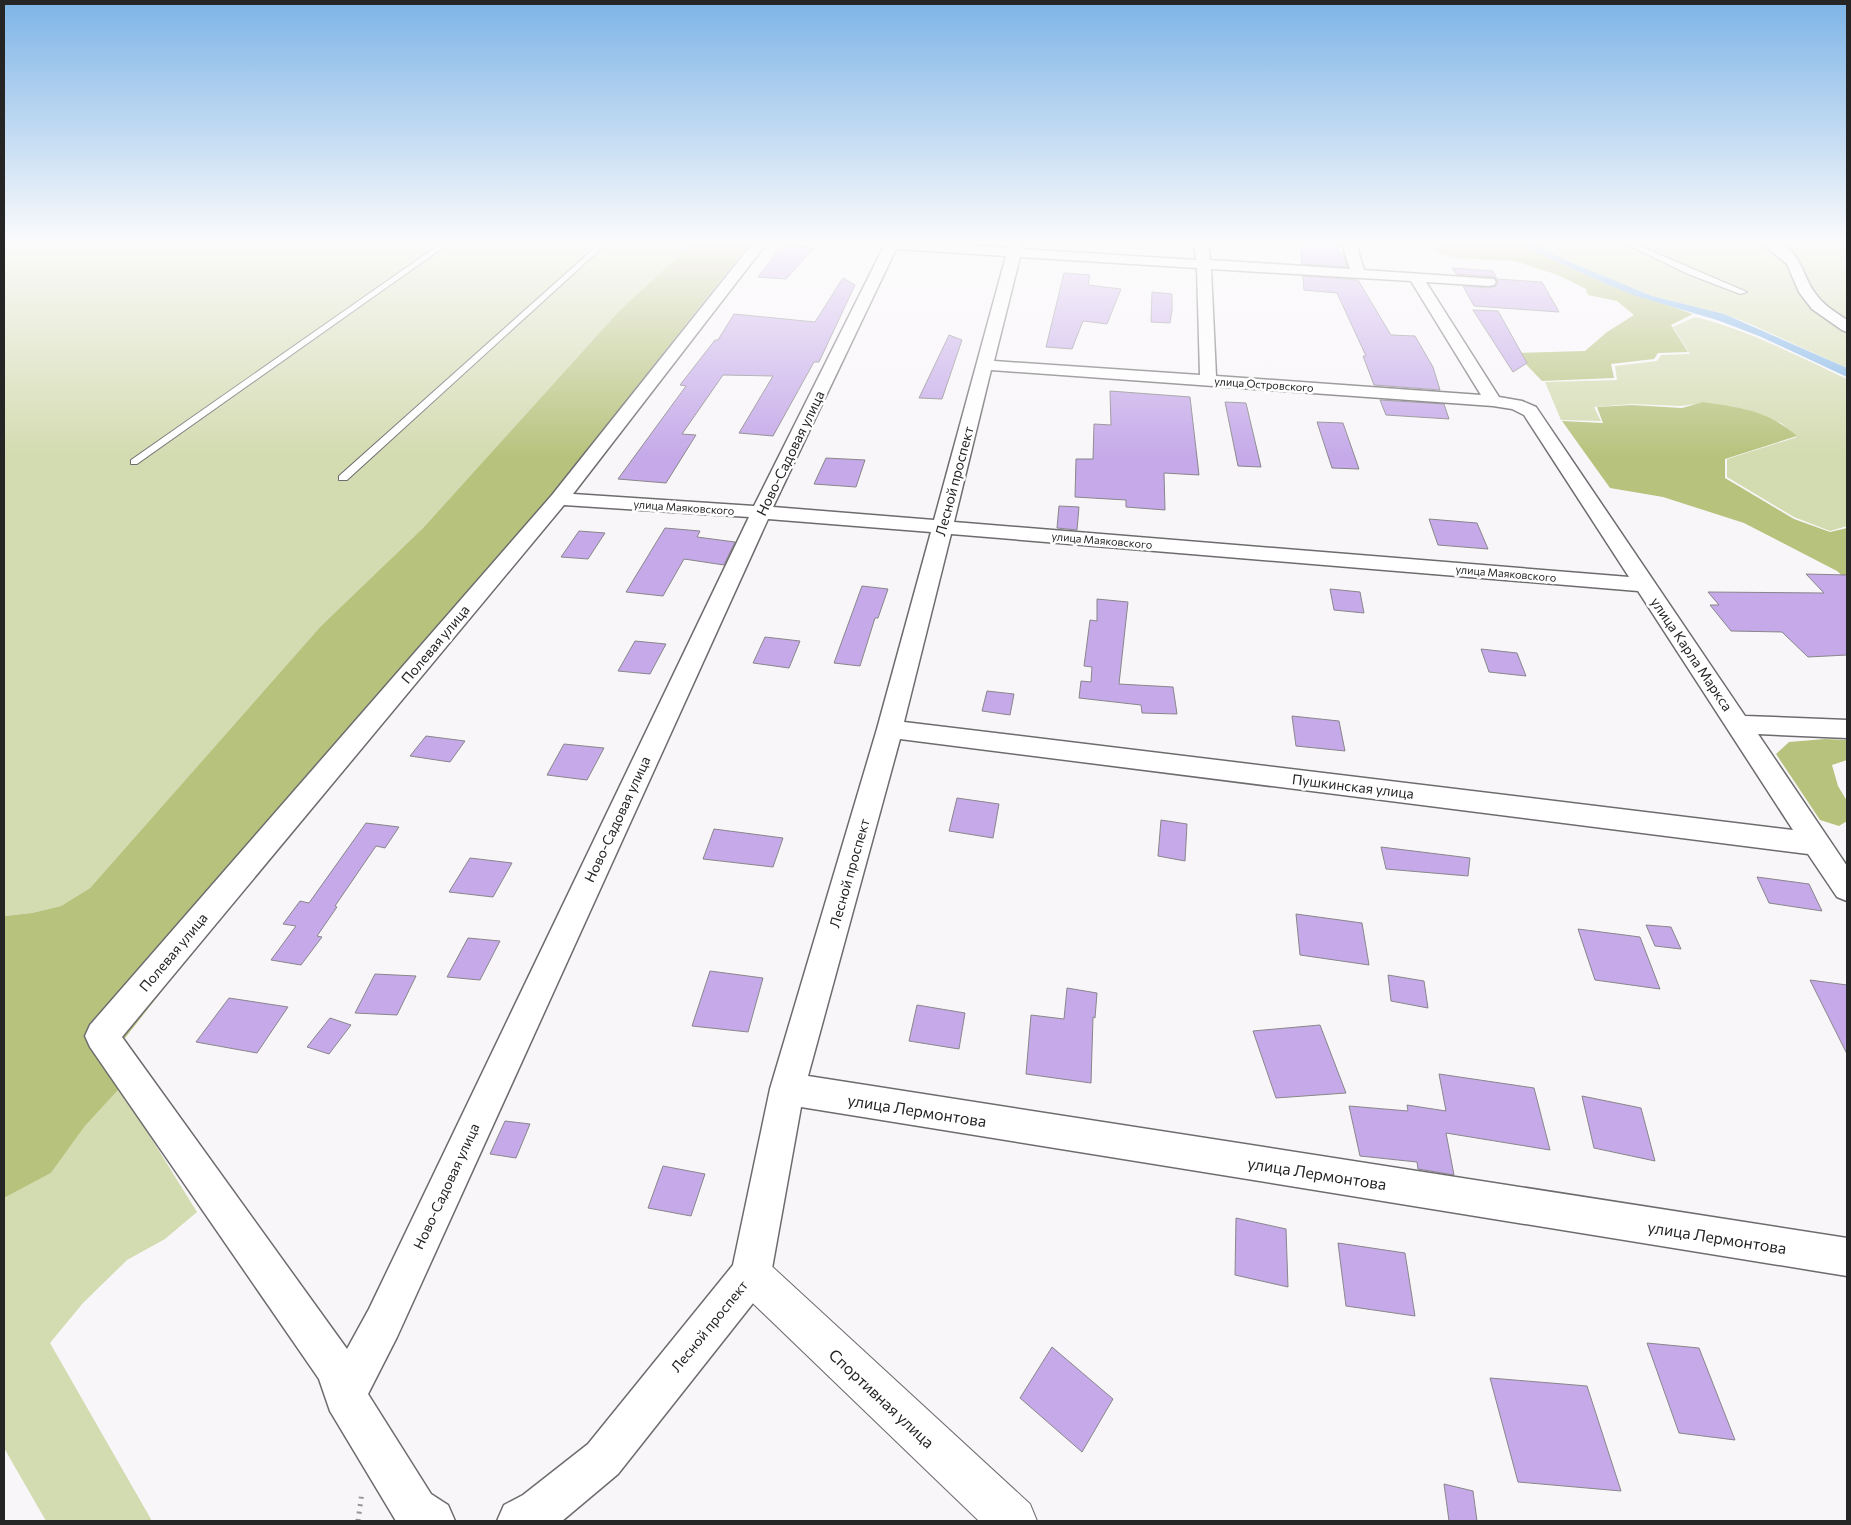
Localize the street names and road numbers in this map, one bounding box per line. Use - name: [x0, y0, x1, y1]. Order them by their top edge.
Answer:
- street label: улица Островского: [1214, 374, 1315, 394]
- street label: Ново-Садовая улица: [752, 388, 828, 518]
- street label: Лесной проспект: [931, 424, 977, 538]
- street label: улица Маяковского: [633, 497, 735, 517]
- street label: улица Маяковского: [1051, 529, 1153, 551]
- street label: улица Маяковского: [1455, 562, 1557, 584]
- street label: улица Карла Маркса: [1648, 594, 1736, 714]
- street label: Полевая улица: [397, 601, 473, 687]
- street label: Ново-Садовая улица: [580, 753, 654, 885]
- street label: Пушкинская улица: [1291, 770, 1415, 802]
- street label: Лесной проспект: [825, 816, 873, 930]
- street label: Полевая улица: [135, 909, 211, 995]
- street label: улица Лермонтова: [846, 1090, 988, 1130]
- street label: Ново-Садовая улица: [409, 1120, 483, 1252]
- street label: улица Лермонтова: [1246, 1153, 1388, 1193]
- street label: улица Лермонтова: [1646, 1217, 1788, 1257]
- street label: Лесной проспект: [667, 1277, 751, 1375]
- street label: Спортивная улица: [826, 1344, 938, 1452]

